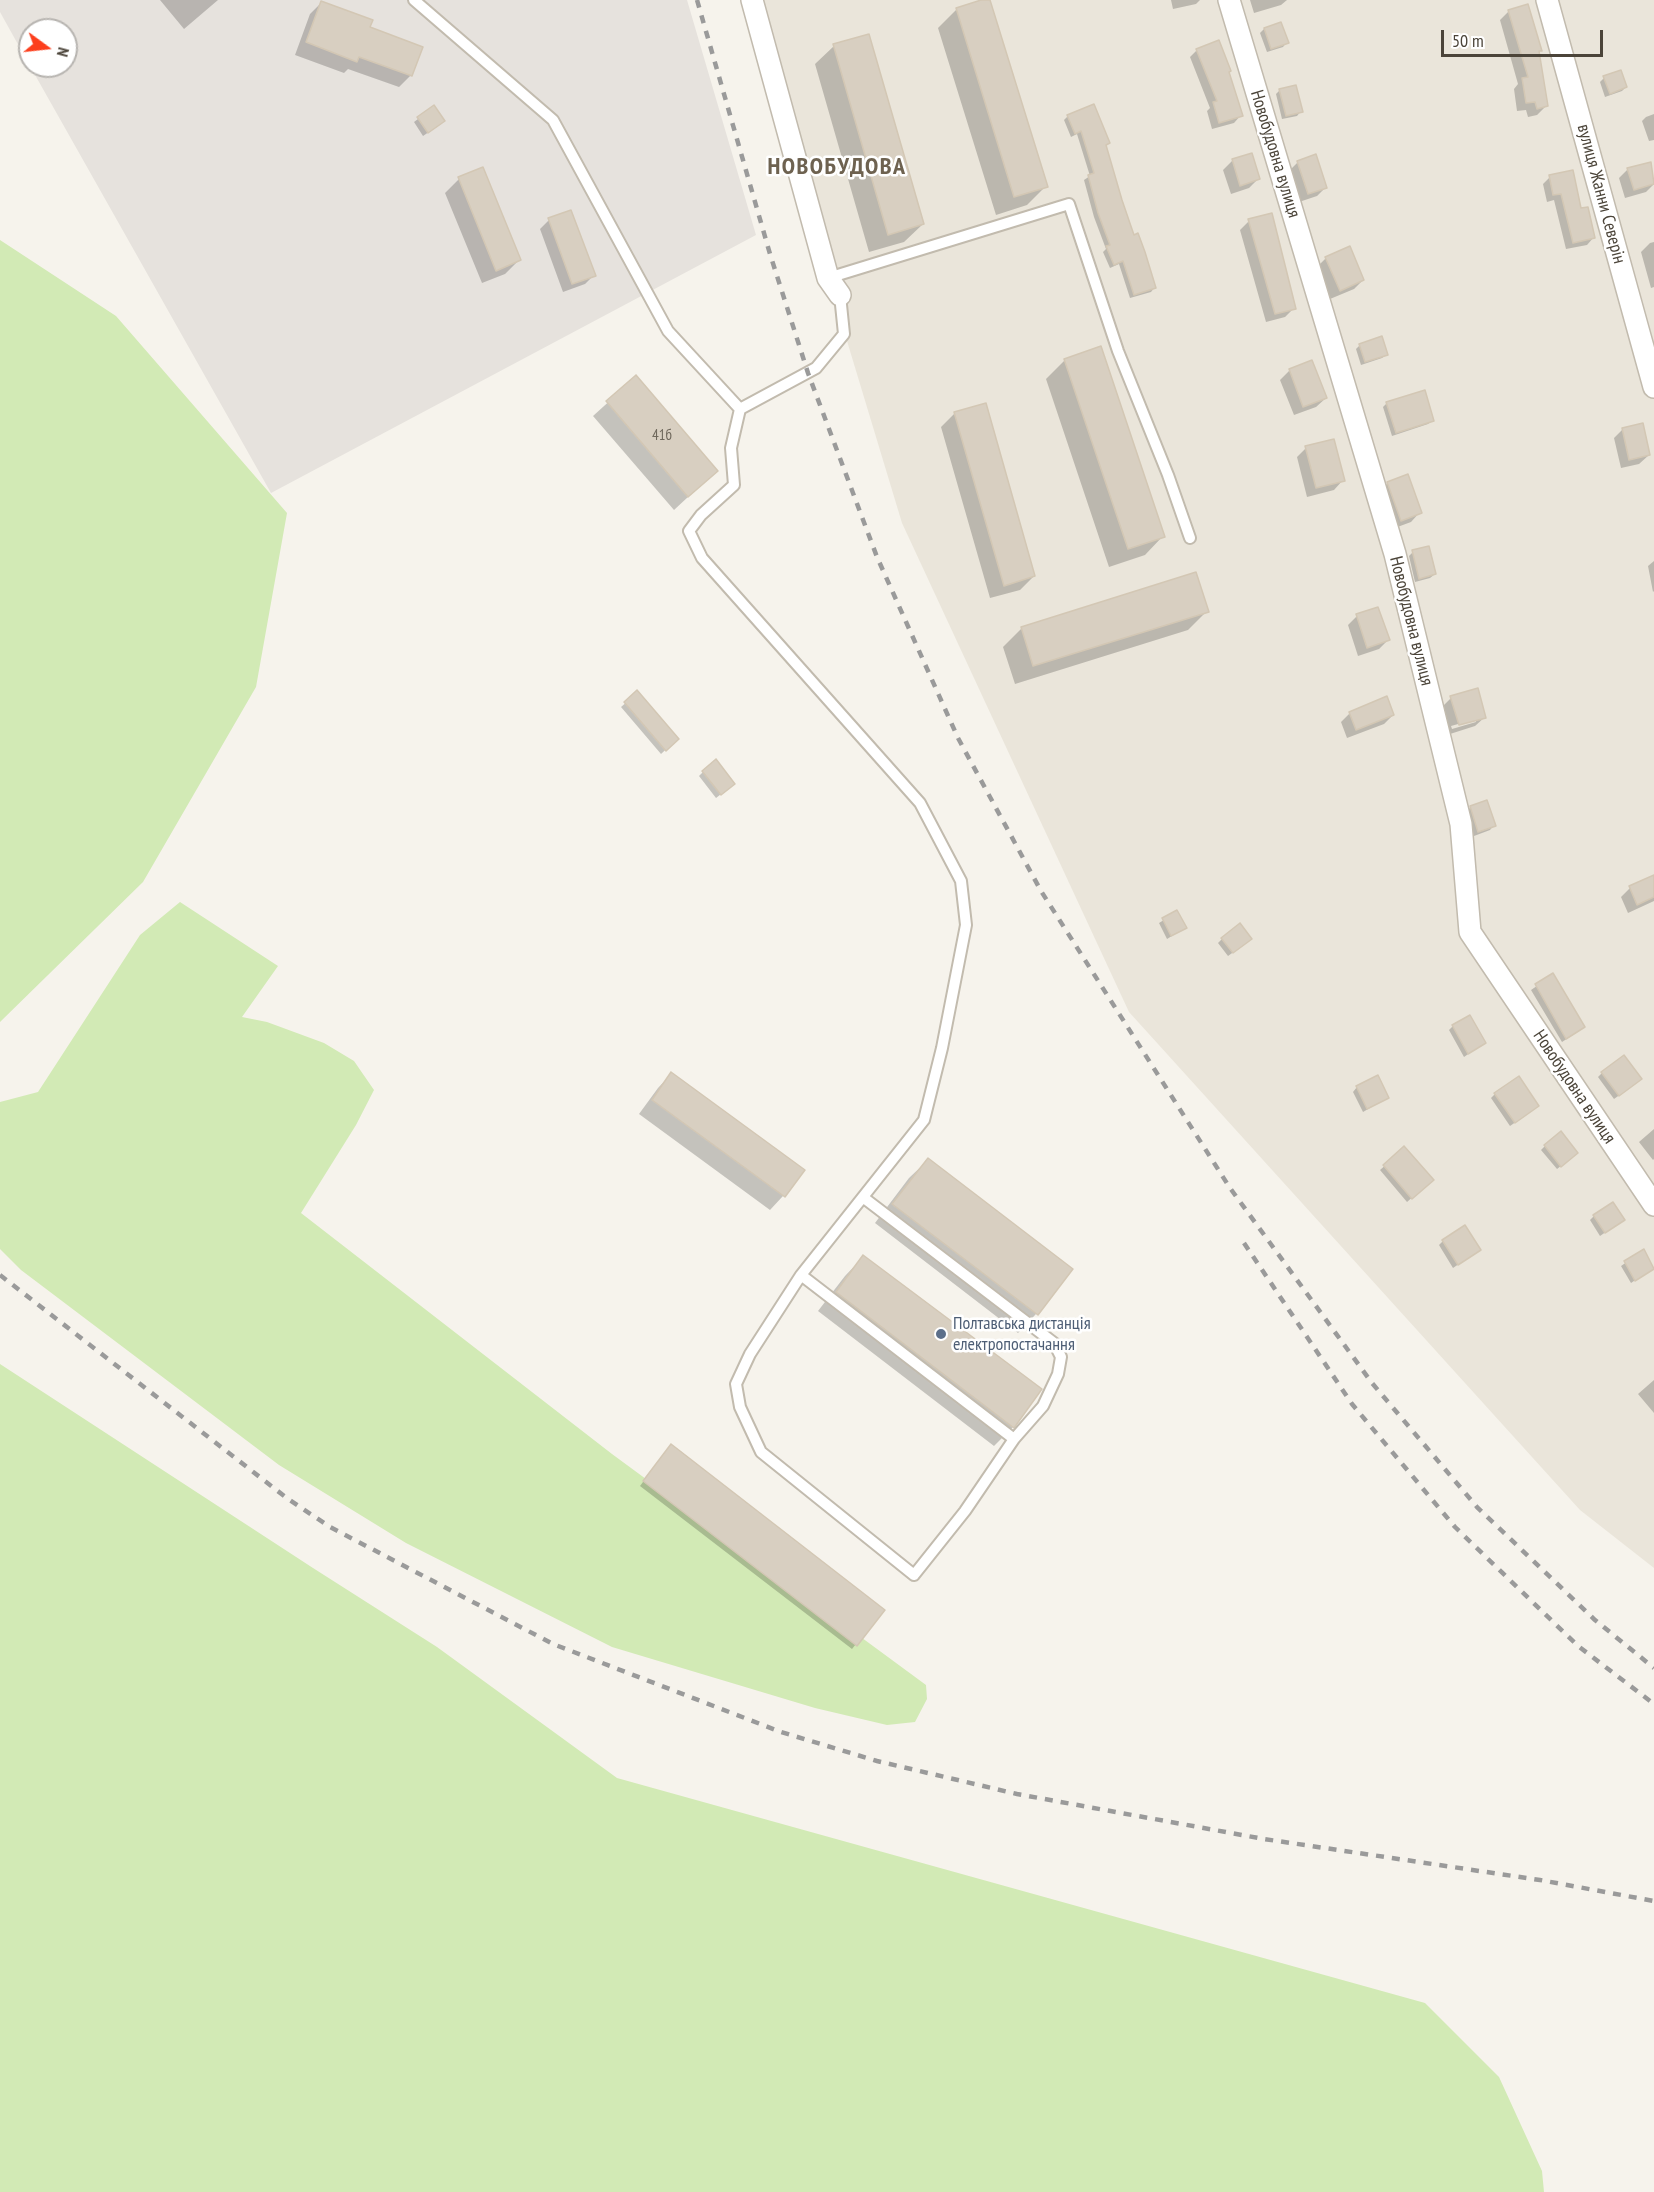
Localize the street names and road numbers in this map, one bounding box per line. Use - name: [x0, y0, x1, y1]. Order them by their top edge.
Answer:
- street label: Новобудовна вулиця: [1245, 88, 1305, 220]
- street label: вулиця Жанни Северін: [1572, 122, 1630, 266]
- street label: Новобудовна вулиця: [1385, 554, 1437, 688]
- street label: Новобудовна вулиця: [1528, 1026, 1620, 1148]

